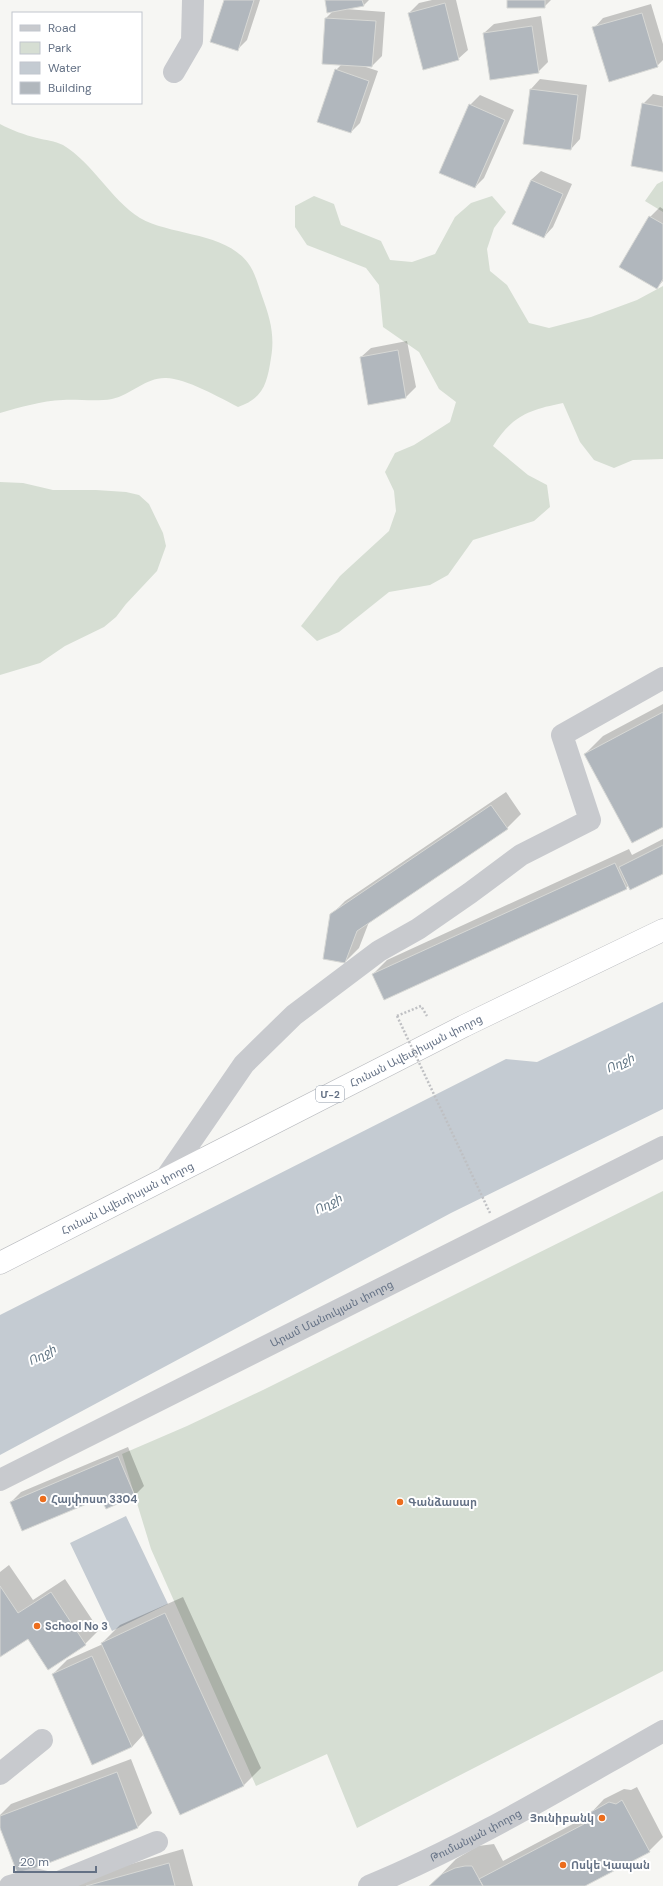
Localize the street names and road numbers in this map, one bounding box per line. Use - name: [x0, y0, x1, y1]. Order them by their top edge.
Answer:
- street label: Հունան Ավետիսյան փողոց: [347, 1011, 484, 1090]
- road number: Մ-2: [316, 1086, 344, 1102]
- street label: Հունան Ավետիսյան փողոց: [59, 1158, 196, 1238]
- street label: Արամ Մանուկյան փողոց: [268, 1277, 395, 1350]
- street label: Թումանյան փողոց: [427, 1806, 524, 1865]

